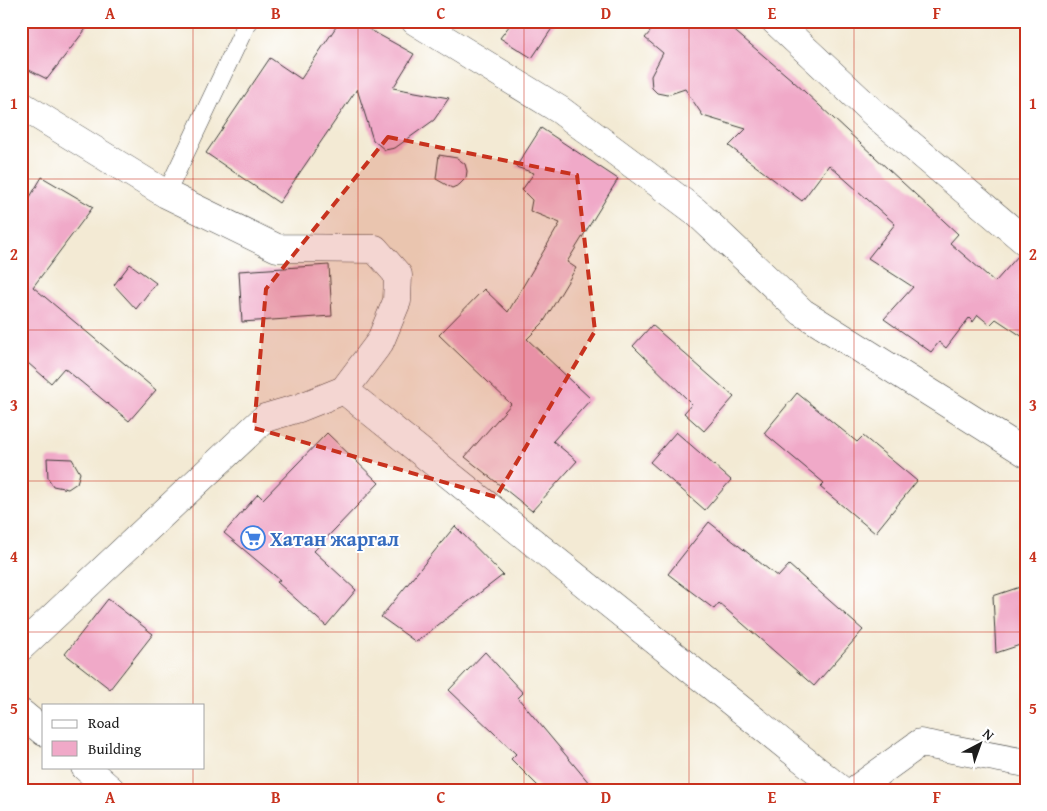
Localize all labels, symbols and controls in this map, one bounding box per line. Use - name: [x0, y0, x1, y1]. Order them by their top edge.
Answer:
- text: A: [105, 1, 116, 25]
- text: B: [271, 1, 281, 25]
- text: C: [436, 1, 446, 25]
- text: D: [601, 1, 611, 25]
- text: E: [768, 1, 777, 25]
- text: F: [933, 1, 941, 25]
- text: 1: [10, 91, 18, 115]
- text: 1: [1029, 91, 1037, 115]
- text: 2: [10, 242, 18, 266]
- text: 2: [1029, 242, 1037, 266]
- text: 3: [10, 393, 18, 417]
- text: 3: [1029, 393, 1037, 417]
- place label: Хатан жаргал: [270, 524, 399, 553]
- supermarket icon: Хатан жаргал: [240, 525, 266, 551]
- text: 4: [10, 544, 18, 568]
- text: 4: [1029, 544, 1037, 568]
- text: 5: [10, 696, 18, 720]
- text: 5: [1029, 696, 1037, 720]
- legend: [42, 704, 205, 768]
- text: Road: [88, 712, 119, 733]
- north arrow: [954, 718, 1004, 768]
- text: N: [978, 724, 999, 745]
- text: Building: [88, 738, 142, 759]
- text: A: [105, 785, 116, 809]
- text: B: [271, 785, 281, 809]
- text: C: [436, 785, 446, 809]
- text: D: [601, 785, 611, 809]
- text: E: [768, 785, 777, 809]
- text: F: [933, 785, 941, 809]

